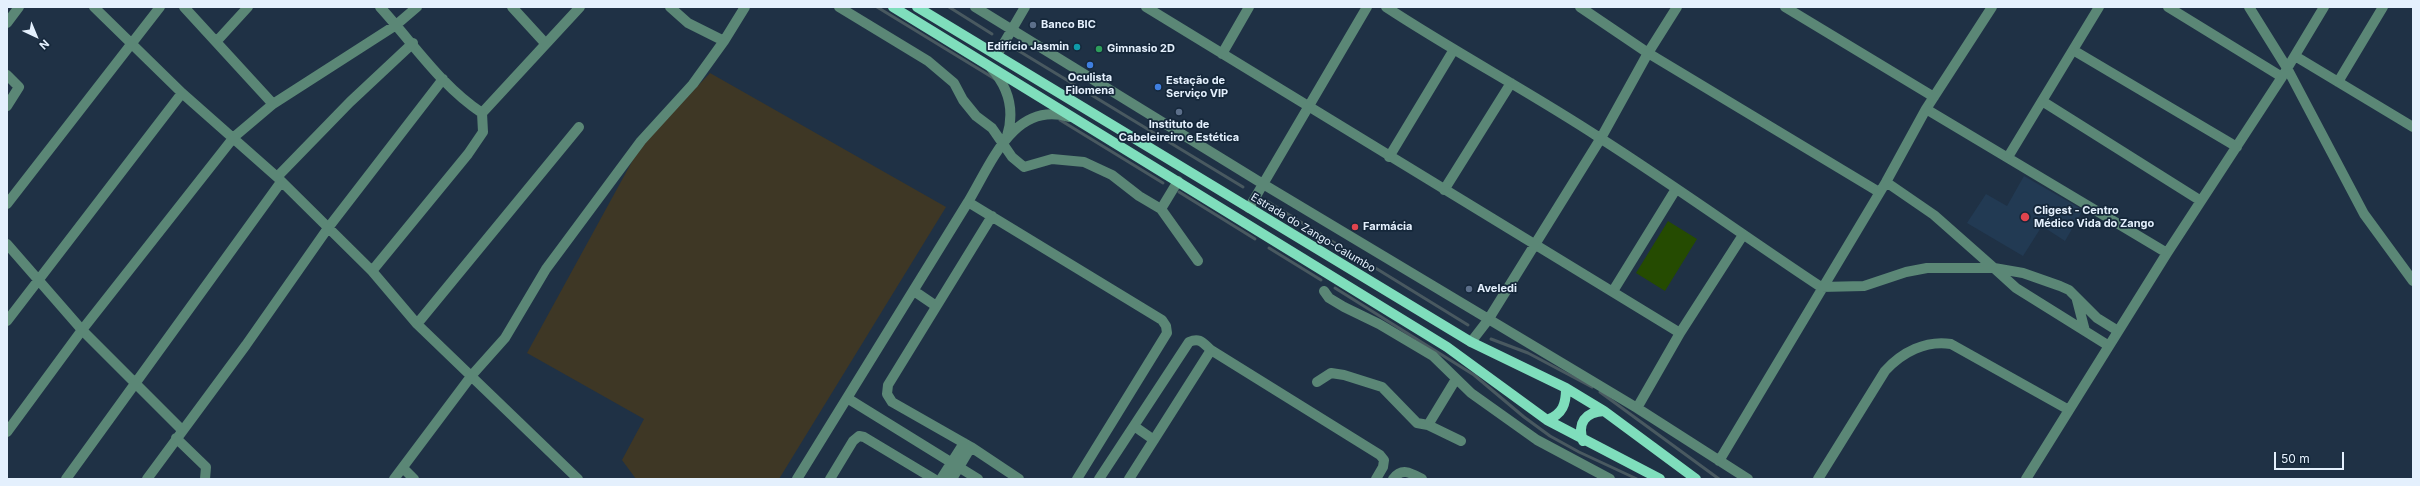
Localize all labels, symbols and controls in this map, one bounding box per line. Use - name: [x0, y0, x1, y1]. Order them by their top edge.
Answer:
- north arrow: [16, 16, 56, 56]
- place label: Banco BIC: [1041, 18, 1096, 32]
- marker: Banco BIC: [1028, 20, 1038, 30]
- text: N: [36, 37, 52, 53]
- place label: Edifício Jasmin: [987, 40, 1069, 54]
- marker: Edifício Jasmin: [1072, 42, 1082, 52]
- place label: Gimnasio 2D: [1107, 42, 1175, 56]
- marker: Gimnasio 2D: [1094, 44, 1104, 54]
- marker: Oculista Filomena: [1085, 60, 1095, 70]
- place label: Oculista Filomena: [1066, 71, 1114, 97]
- place label: Estação de Serviço VIP: [1166, 74, 1228, 100]
- marker: Estação de Serviço VIP: [1153, 82, 1163, 92]
- marker: Instituto de Cabeleireiro e Estética: [1174, 107, 1184, 117]
- place label: Instituto de Cabeleireiro e Estética: [1119, 118, 1239, 144]
- street label: Estrada do Zango-Calumbo: [1248, 190, 1378, 276]
- place label: Cligest - Centro Médico Vida do Zango: [2034, 204, 2154, 230]
- marker: Cligest - Centro Médico Vida do Zango: [2019, 211, 2031, 223]
- place label: Farmácia: [1363, 220, 1412, 234]
- marker: Farmácia: [1350, 222, 1360, 232]
- place label: Aveledi: [1477, 282, 1517, 296]
- marker: Aveledi: [1464, 284, 1474, 294]
- scale bar: [2276, 444, 2346, 470]
- text: 50 m: [2281, 451, 2310, 466]

